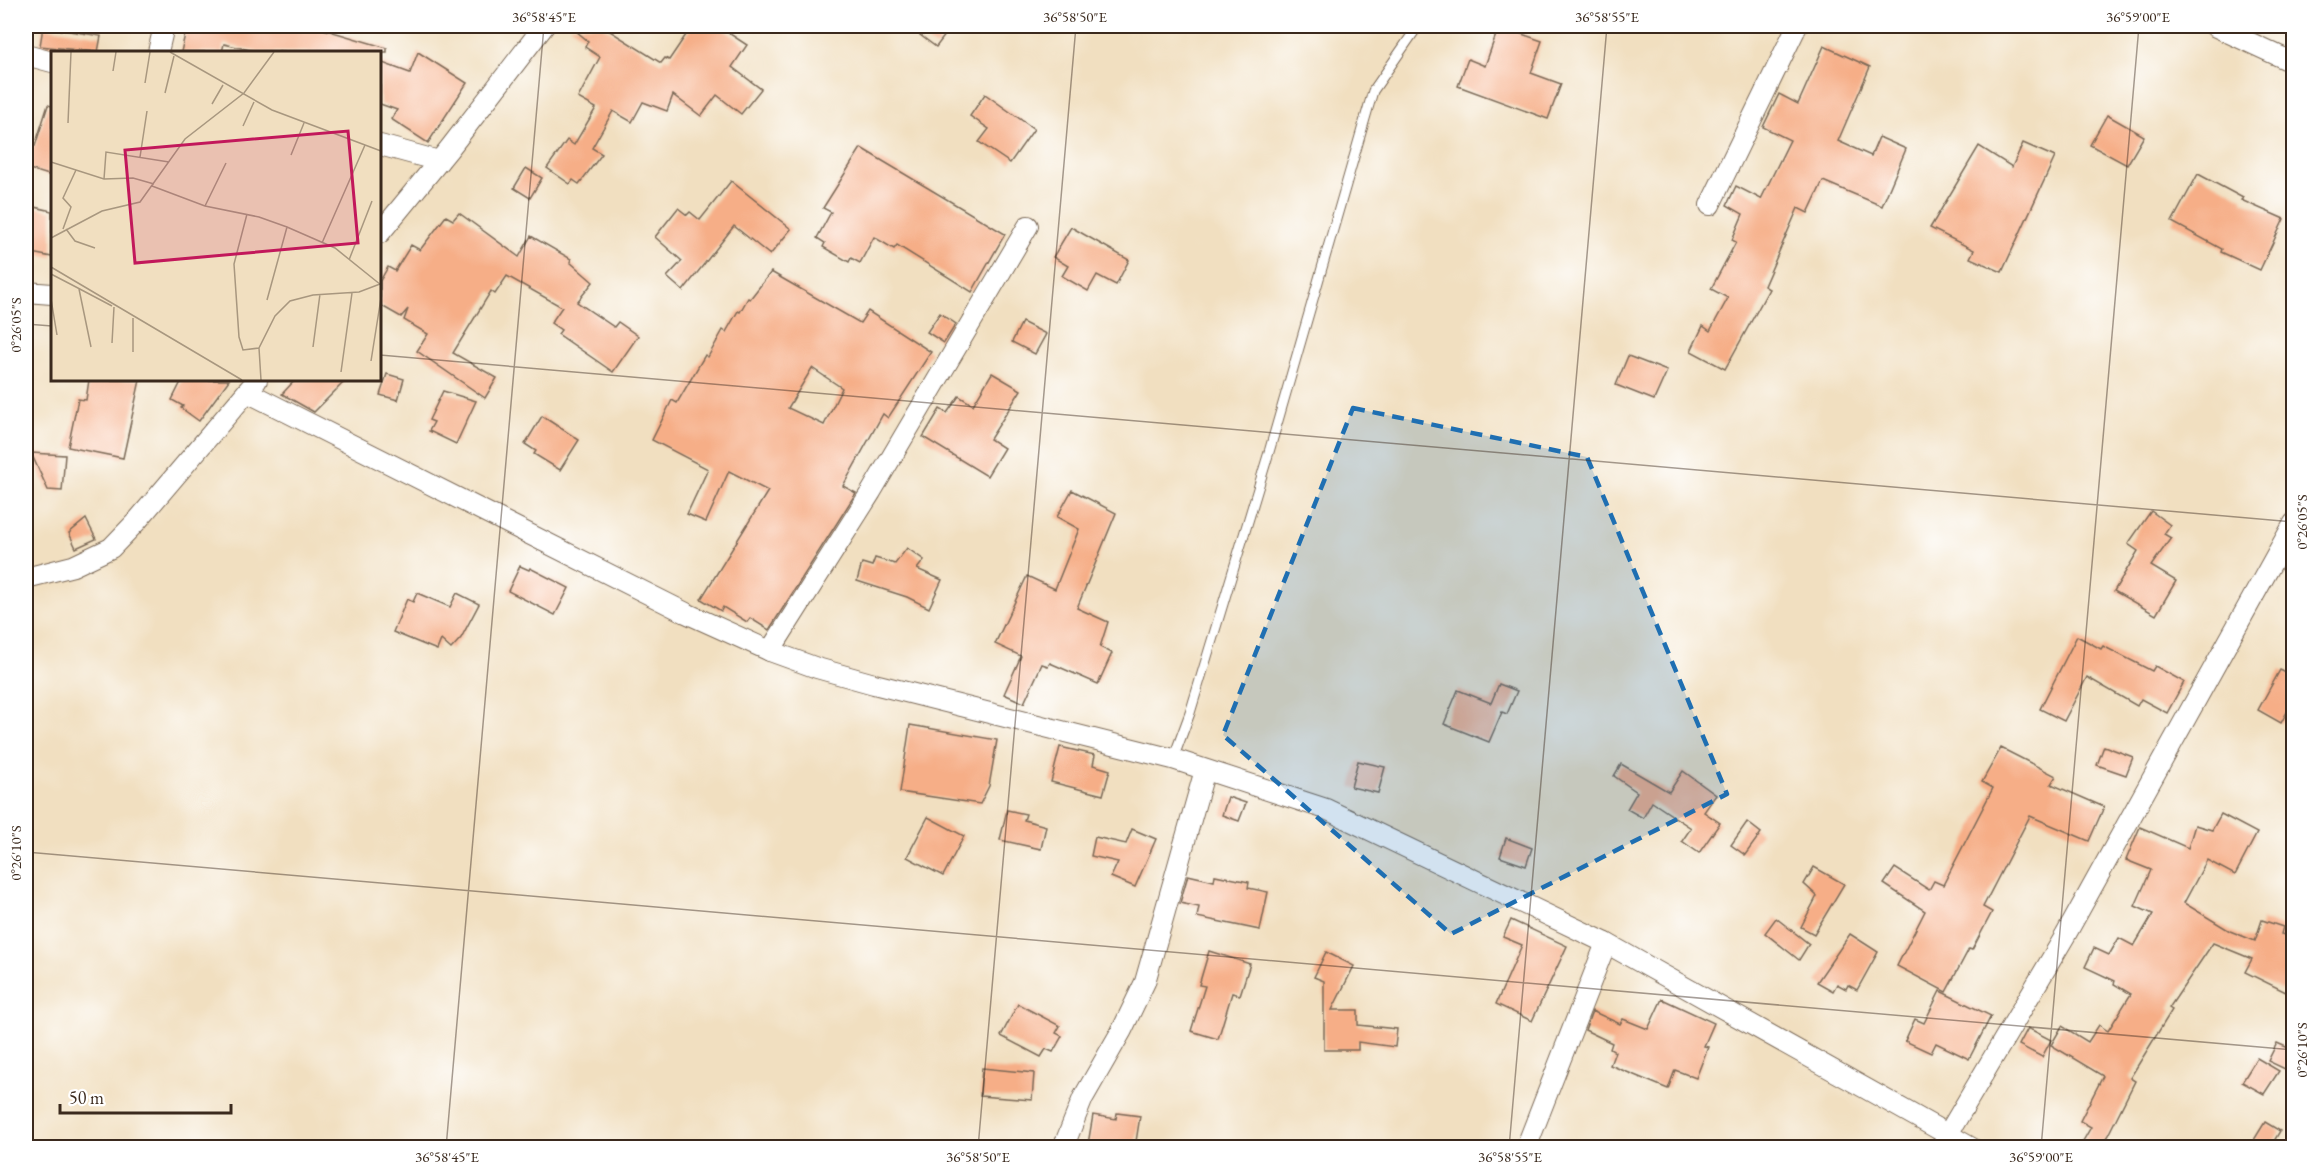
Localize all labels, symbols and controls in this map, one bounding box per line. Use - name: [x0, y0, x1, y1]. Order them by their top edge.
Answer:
- text: 36°58'45"E: [512, 7, 577, 26]
- text: 36°58'50"E: [1043, 7, 1108, 26]
- text: 36°58'55"E: [1575, 7, 1640, 26]
- text: 36°59'00"E: [2106, 7, 2171, 26]
- inset map: [51, 51, 381, 381]
- text: 0°26'05"S: [6, 297, 25, 353]
- text: 0°26'05"S: [2292, 494, 2311, 550]
- text: 0°26'10"S: [6, 825, 25, 881]
- text: 0°26'10"S: [2292, 1022, 2311, 1078]
- scale bar: [60, 1077, 231, 1115]
- text: 50 m: [69, 1086, 104, 1109]
- text: 36°58'45"E: [415, 1147, 480, 1166]
- text: 36°58'50"E: [946, 1147, 1011, 1166]
- text: 36°58'55"E: [1478, 1147, 1543, 1166]
- text: 36°59'00"E: [2009, 1147, 2074, 1166]

